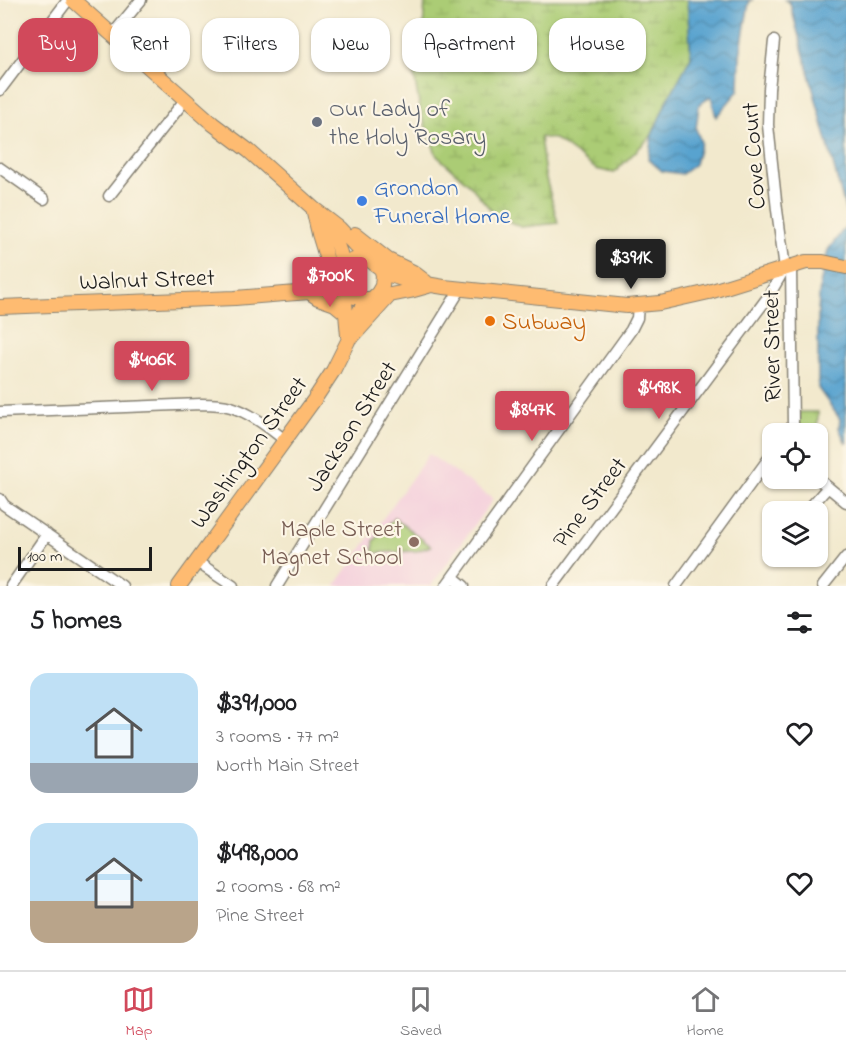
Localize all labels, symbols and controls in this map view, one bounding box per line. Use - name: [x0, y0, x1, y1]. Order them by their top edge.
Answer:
- chip: Buy: [18, 18, 98, 72]
- chip: Rent: [110, 18, 190, 72]
- chip: Filters: [202, 18, 299, 72]
- chip: New: [311, 18, 390, 72]
- chip: Apartment: [402, 18, 537, 72]
- chip: House: [549, 18, 646, 72]
- place label: Our Lady of the Holy Rosary: [329, 93, 486, 157]
- street label: Cove Court: [734, 101, 777, 211]
- marker: Our Lady of the Holy Rosary: [310, 115, 324, 129]
- place label: Grondon Funeral Home: [373, 172, 511, 235]
- marker: Grondon Funeral Home: [355, 194, 369, 208]
- pin: $391K: [589, 239, 673, 290]
- text: $391K: [610, 244, 652, 273]
- pin: $700K: [288, 257, 372, 308]
- street label: Walnut Street: [79, 262, 215, 301]
- text: $700K: [306, 262, 354, 291]
- street label: River Street: [755, 290, 792, 402]
- place label: Subway: [502, 306, 586, 342]
- marker: Subway: [483, 314, 497, 328]
- pin: $406K: [110, 341, 194, 392]
- text: $406K: [128, 346, 176, 375]
- street label: Jackson Street: [299, 355, 407, 500]
- pin: $498K: [617, 369, 701, 420]
- street label: Washington Street: [183, 370, 317, 537]
- text: $498K: [637, 374, 681, 403]
- pin: $847K: [490, 391, 574, 442]
- text: $847K: [509, 396, 555, 425]
- map controls: [762, 423, 828, 567]
- button: locate: [762, 423, 828, 489]
- street label: Pine Street: [545, 451, 637, 556]
- button: layers: [762, 501, 828, 567]
- place label: Maple Street Magnet School: [261, 513, 402, 576]
- marker: Maple Street Magnet School: [407, 535, 421, 549]
- scale bar: [18, 544, 152, 572]
- text: 100 m: [27, 545, 62, 569]
- text: 5 homes: [30, 603, 122, 641]
- icon: filters: [783, 606, 816, 639]
- text: $391,000: [216, 685, 297, 723]
- icon: home: [78, 697, 150, 769]
- icon: heart: [783, 717, 816, 750]
- text: 3 rooms · 77 m²: [216, 723, 339, 752]
- text: North Main Street: [216, 752, 359, 781]
- text: $498,000: [216, 835, 298, 873]
- icon: home: [78, 847, 150, 919]
- icon: heart: [783, 867, 816, 900]
- text: 2 rooms · 68 m²: [216, 873, 341, 902]
- text: Pine Street: [216, 902, 304, 931]
- tab: Map: [122, 983, 155, 1043]
- tab: Saved: [400, 983, 442, 1043]
- tab: Home: [686, 983, 724, 1043]

